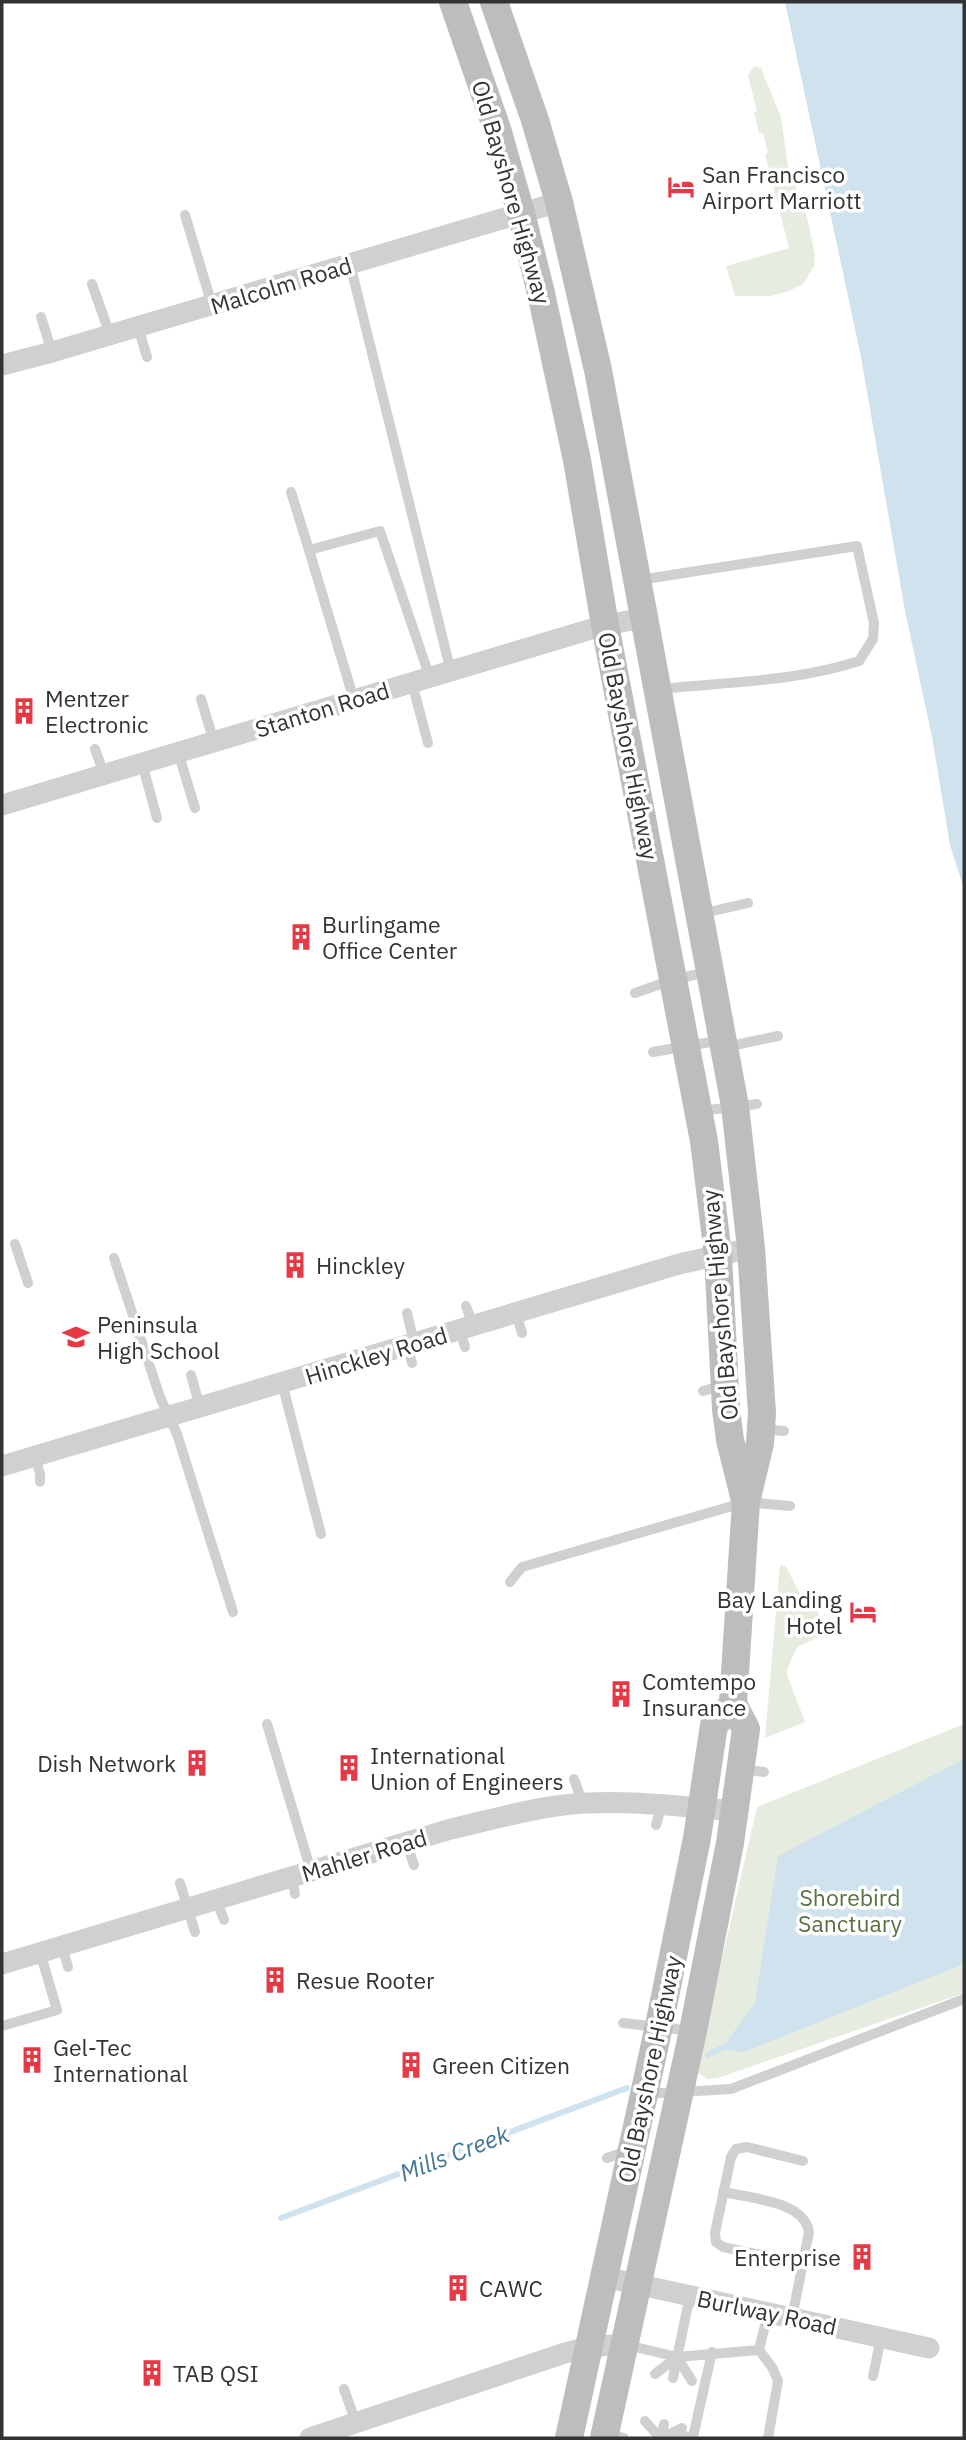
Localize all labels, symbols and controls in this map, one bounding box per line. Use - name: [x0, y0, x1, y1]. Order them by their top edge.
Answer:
- street label: Old Bayshore Highway: [466, 77, 558, 308]
- place label: San Francisco Airport Marriott: [702, 159, 862, 215]
- hotel icon: San Francisco Airport Marriott: [666, 172, 696, 202]
- street label: Malcolm Road: [207, 249, 355, 321]
- street label: Old Bayshore Highway: [592, 629, 666, 863]
- street label: Stanton Road: [251, 674, 393, 744]
- place label: Mentzer Electronic: [45, 683, 149, 739]
- building icon: Mentzer Electronic: [9, 696, 39, 726]
- place label: Burlingame Office Center: [322, 909, 458, 965]
- building icon: Burlingame Office Center: [286, 922, 316, 952]
- street label: Old Bayshore Highway: [694, 1188, 744, 1422]
- building icon: Hinckley: [280, 1250, 310, 1280]
- place label: Hinckley: [316, 1250, 406, 1280]
- place label: Peninsula High School: [97, 1309, 220, 1365]
- street label: Hinckley Road: [301, 1319, 451, 1391]
- school or university icon: Peninsula High School: [61, 1322, 91, 1352]
- place label: Bay Landing Hotel: [717, 1584, 842, 1640]
- hotel icon: Bay Landing Hotel: [848, 1597, 878, 1627]
- place label: Comtempo Insurance: [642, 1666, 756, 1722]
- building icon: Comtempo Insurance: [606, 1679, 636, 1709]
- place label: International Union of Engineers: [370, 1740, 564, 1796]
- place label: Dish Network: [37, 1748, 176, 1778]
- building icon: Dish Network: [182, 1748, 212, 1778]
- building icon: International Union of Engineers: [334, 1753, 364, 1783]
- street label: Mahler Road: [298, 1822, 430, 1888]
- park label: Shorebird Sanctuary: [798, 1882, 902, 1938]
- street label: Old Bayshore Highway: [610, 1952, 688, 2185]
- building icon: Resue Rooter: [260, 1965, 290, 1995]
- place label: Resue Rooter: [296, 1965, 435, 1995]
- place label: Gel-Tec International: [53, 2032, 188, 2088]
- building icon: Gel-Tec International: [17, 2045, 47, 2075]
- building icon: Green Citizen: [396, 2050, 426, 2080]
- place label: Green Citizen: [432, 2050, 570, 2080]
- water label: Mills Creek: [395, 2117, 514, 2188]
- place label: Enterprise: [734, 2242, 841, 2272]
- building icon: Enterprise: [847, 2242, 877, 2272]
- building icon: CAWC: [443, 2273, 473, 2303]
- place label: CAWC: [479, 2273, 543, 2303]
- street label: Burlway Road: [694, 2283, 840, 2341]
- building icon: TAB QSI: [137, 2358, 167, 2388]
- place label: TAB QSI: [173, 2358, 259, 2388]

